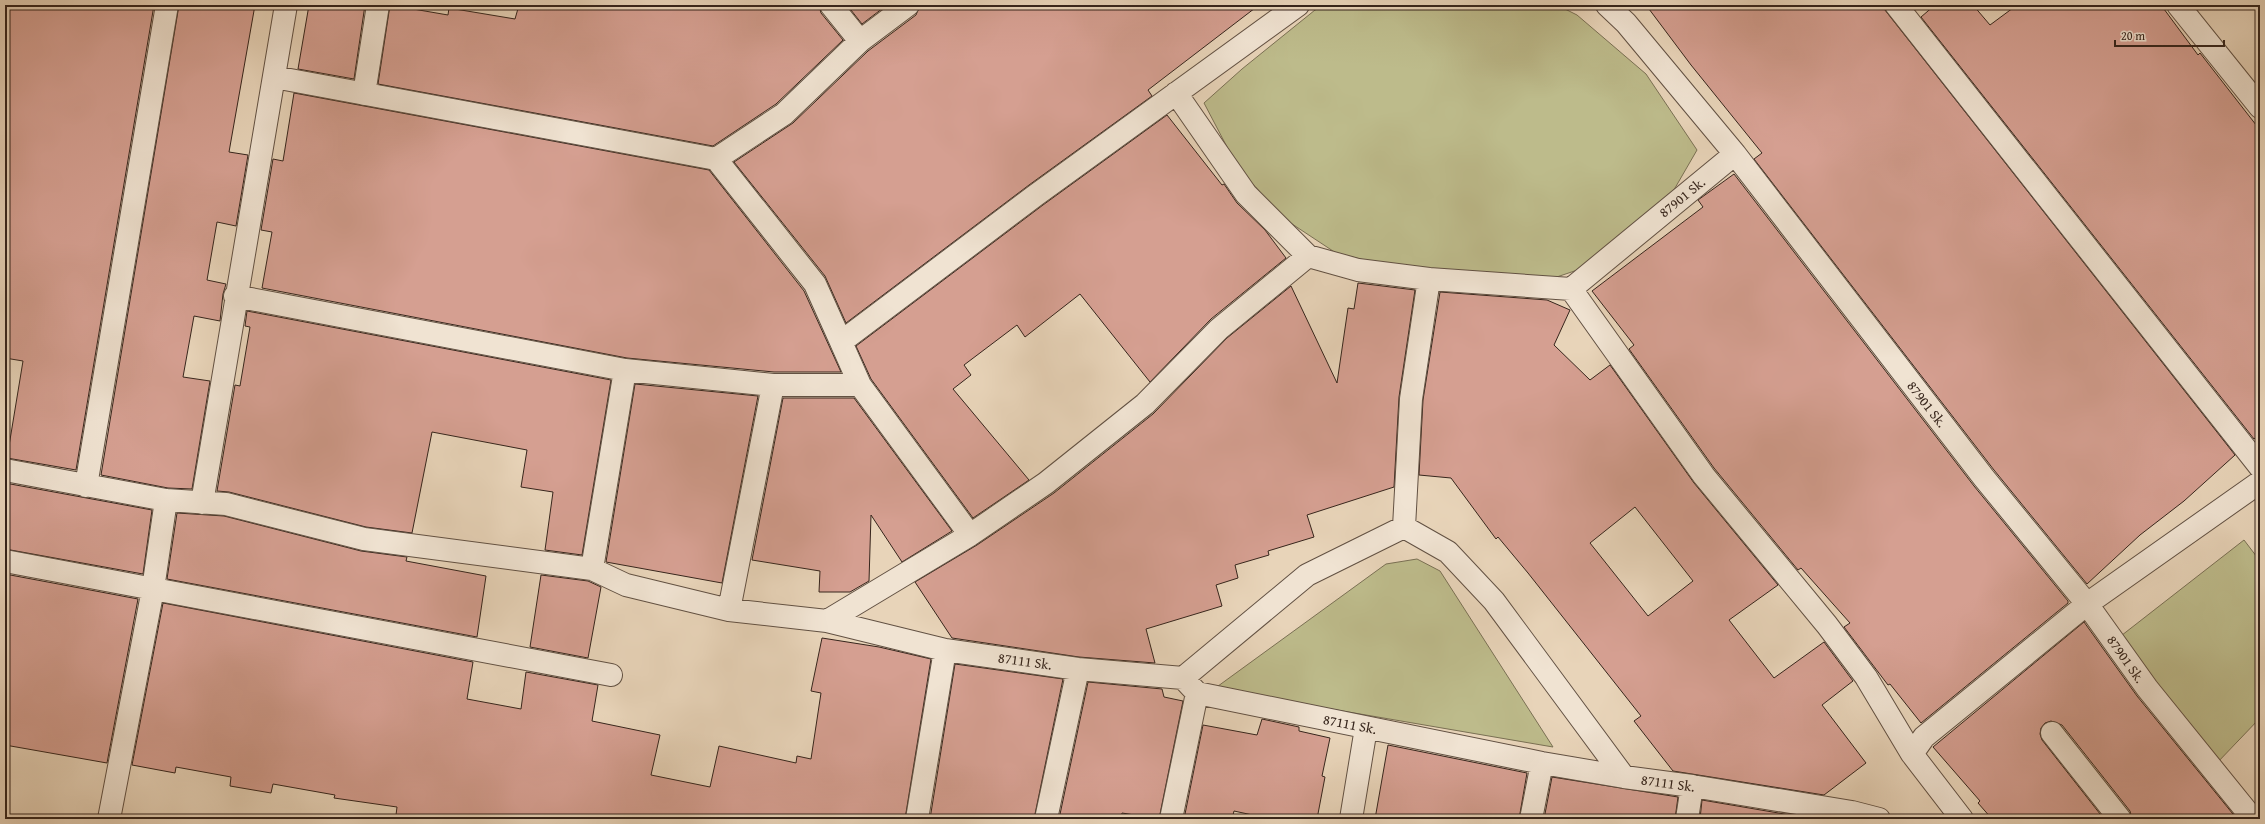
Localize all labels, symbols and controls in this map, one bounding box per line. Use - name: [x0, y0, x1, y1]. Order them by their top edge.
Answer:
- scale bar: [2115, 22, 2224, 48]
- text: 20 m: [2121, 27, 2145, 44]
- street label: 87901 Sk.: [1655, 172, 1709, 222]
- street label: 87901 Sk.: [1902, 377, 1952, 431]
- street label: 87901 Sk.: [2102, 631, 2150, 687]
- street label: 87111 Sk.: [997, 647, 1053, 675]
- street label: 87111 Sk.: [1322, 709, 1378, 739]
- street label: 87111 Sk.: [1640, 769, 1696, 797]

